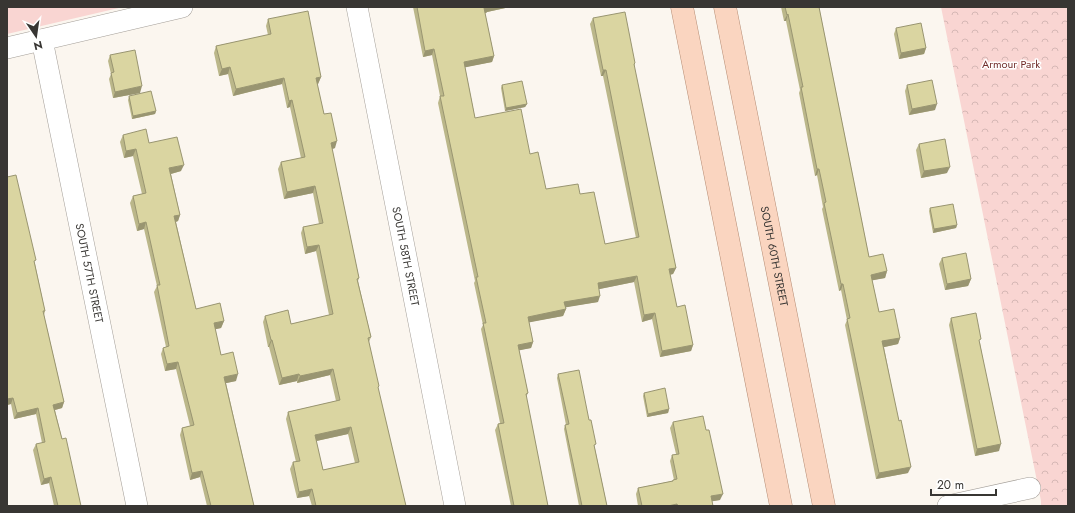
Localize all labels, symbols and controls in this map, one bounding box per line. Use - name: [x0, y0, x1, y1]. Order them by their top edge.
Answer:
- north arrow: [16, 16, 56, 56]
- text: N: [32, 37, 44, 55]
- park label: Armour Park: [982, 56, 1040, 72]
- street label: SOUTH 58TH STREET: [388, 205, 424, 307]
- street label: SOUTH 60TH STREET: [757, 205, 792, 308]
- street label: SOUTH 57TH STREET: [72, 222, 107, 324]
- scale bar: [931, 471, 996, 497]
- text: 20 m: [937, 476, 964, 494]

